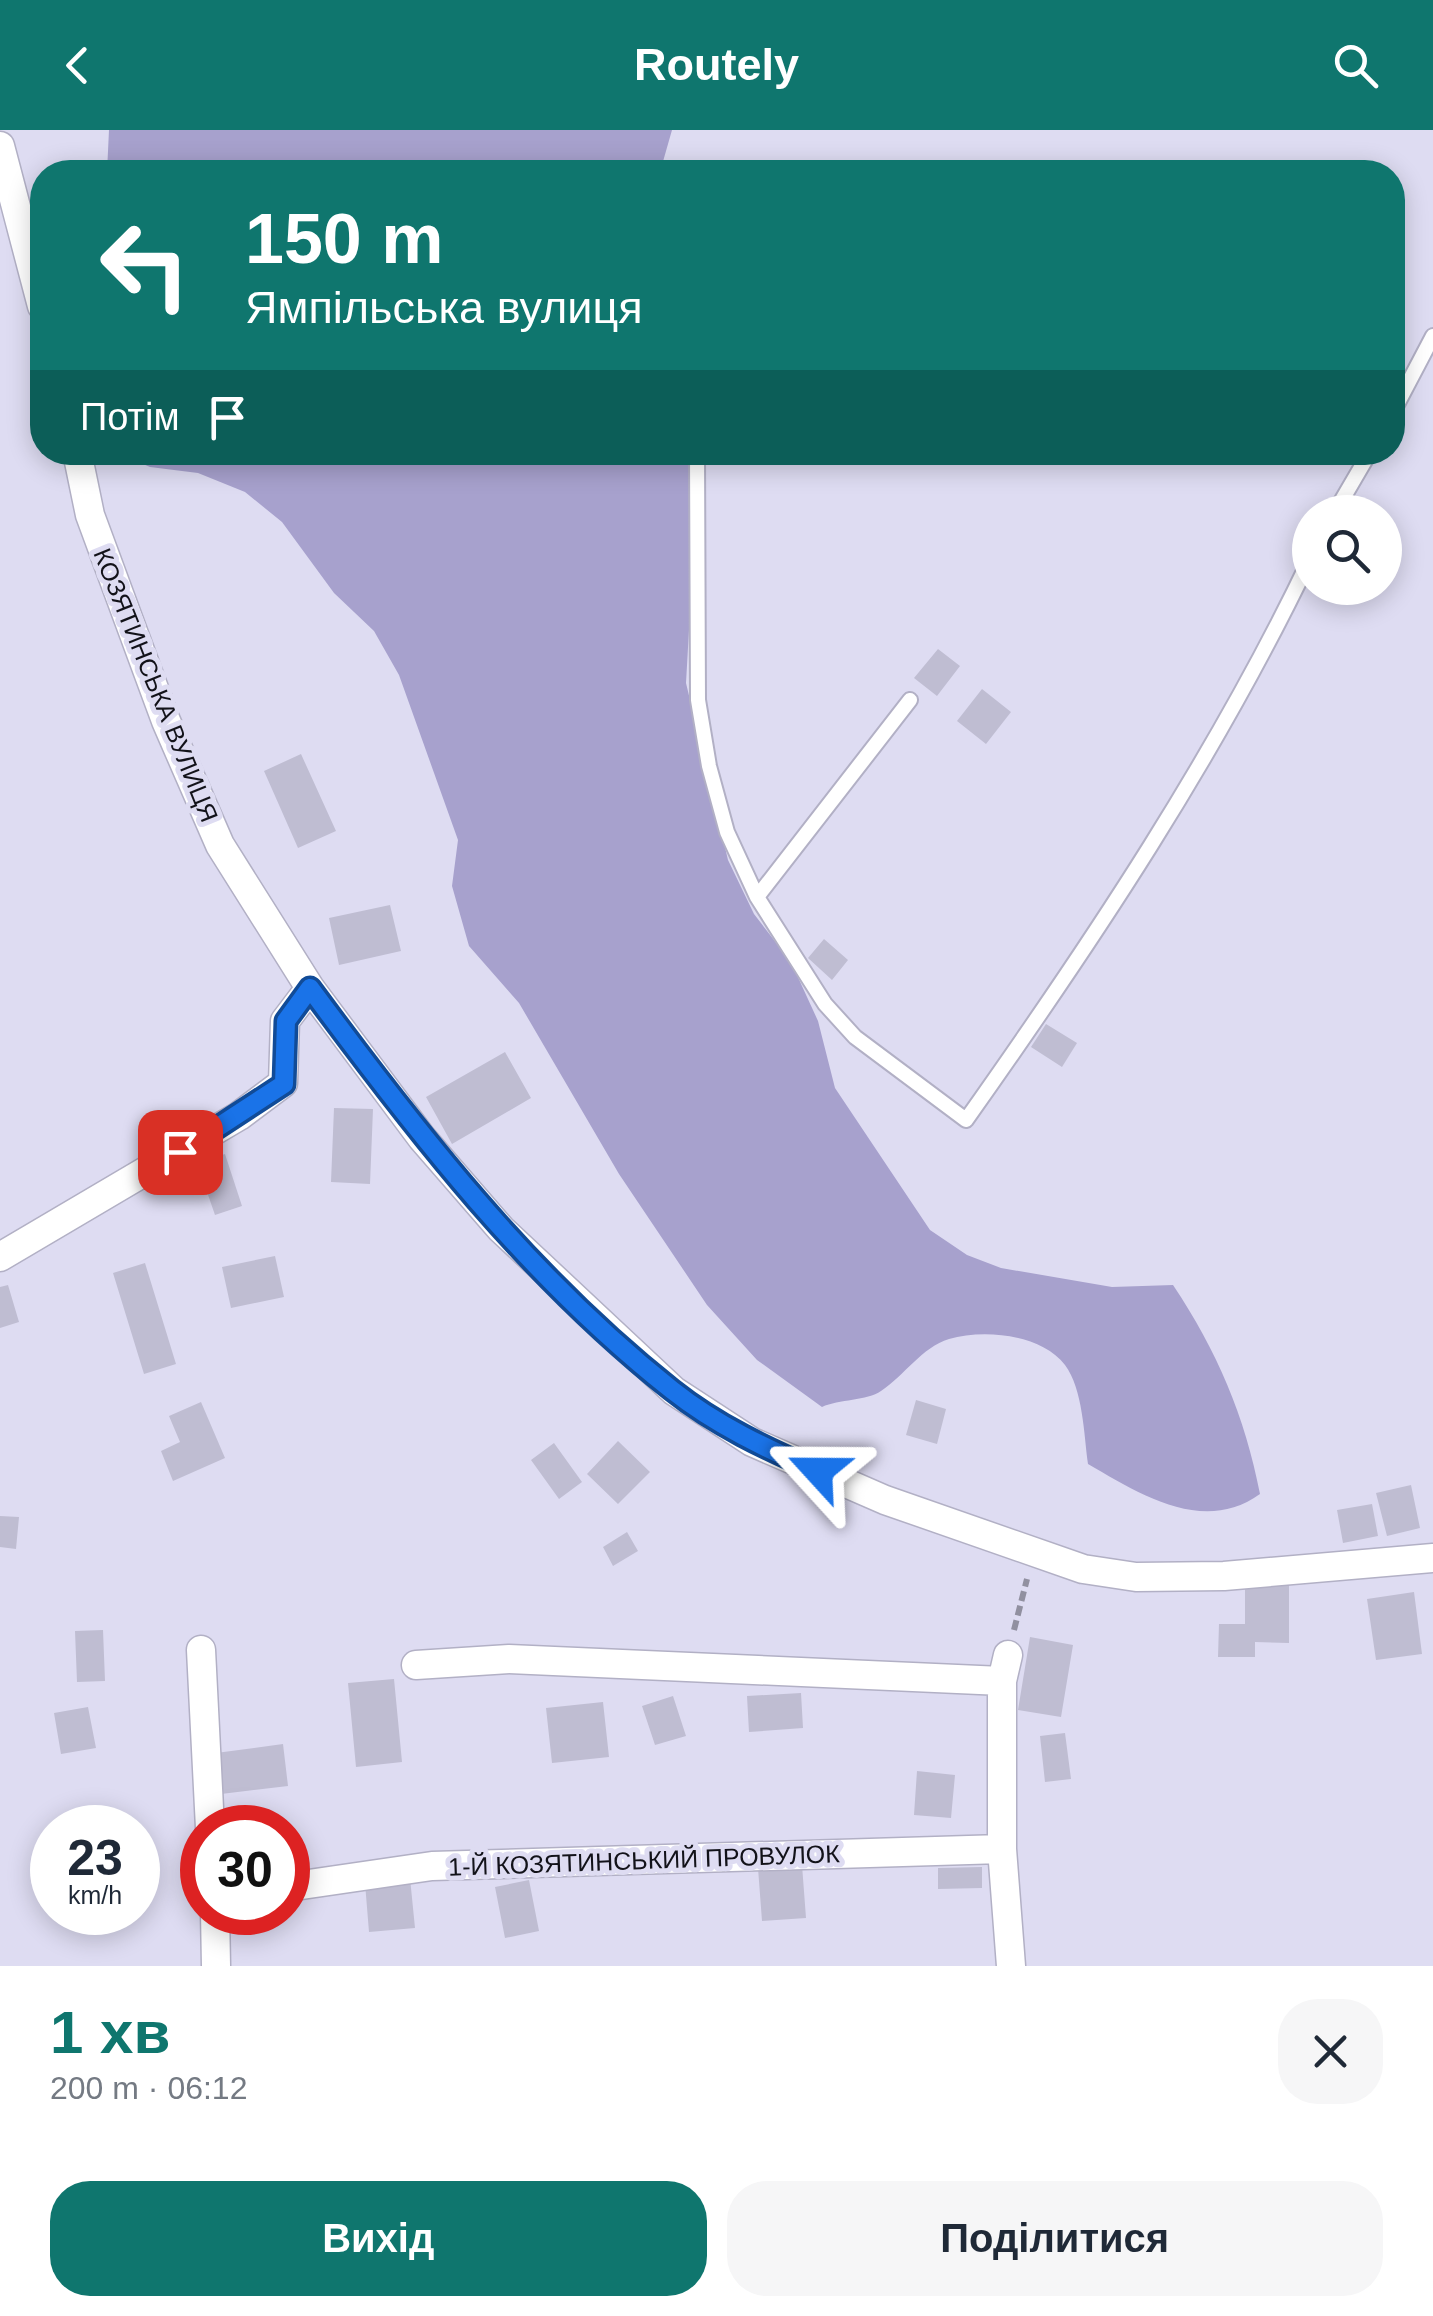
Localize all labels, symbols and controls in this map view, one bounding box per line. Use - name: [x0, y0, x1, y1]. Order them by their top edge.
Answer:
- icon: back: [50, 38, 105, 93]
- icon: search: [1328, 38, 1383, 93]
- text: Routely: [634, 39, 799, 90]
- icon: left: [80, 200, 210, 330]
- text: 150 m: [245, 200, 443, 278]
- text: Ямпільська вулиця: [245, 282, 643, 333]
- icon: arrive: [200, 390, 255, 445]
- text: Потім: [80, 396, 180, 438]
- map controls: [1292, 495, 1402, 605]
- button: search: [1292, 495, 1402, 605]
- street label: КОЗЯТИНСЬКА ВУЛИЦЯ: [88, 544, 224, 826]
- pin: [138, 1110, 223, 1195]
- icon: arrive: [153, 1125, 208, 1180]
- position arrow: [766, 1419, 870, 1523]
- speed limit sign: 30: [180, 1805, 310, 1935]
- text: 23: [67, 1830, 123, 1886]
- street label: 1-Й КОЗЯТИНСЬКИЙ ПРОВУЛОК: [448, 1838, 841, 1881]
- text: km/h: [68, 1881, 122, 1909]
- text: 1 хв: [50, 1999, 170, 2066]
- button: close: [1278, 1999, 1383, 2104]
- text: 200 m · 06:12: [50, 2070, 247, 2106]
- button: Вихід: [50, 2181, 707, 2296]
- button: Поділитися: [727, 2181, 1383, 2296]

